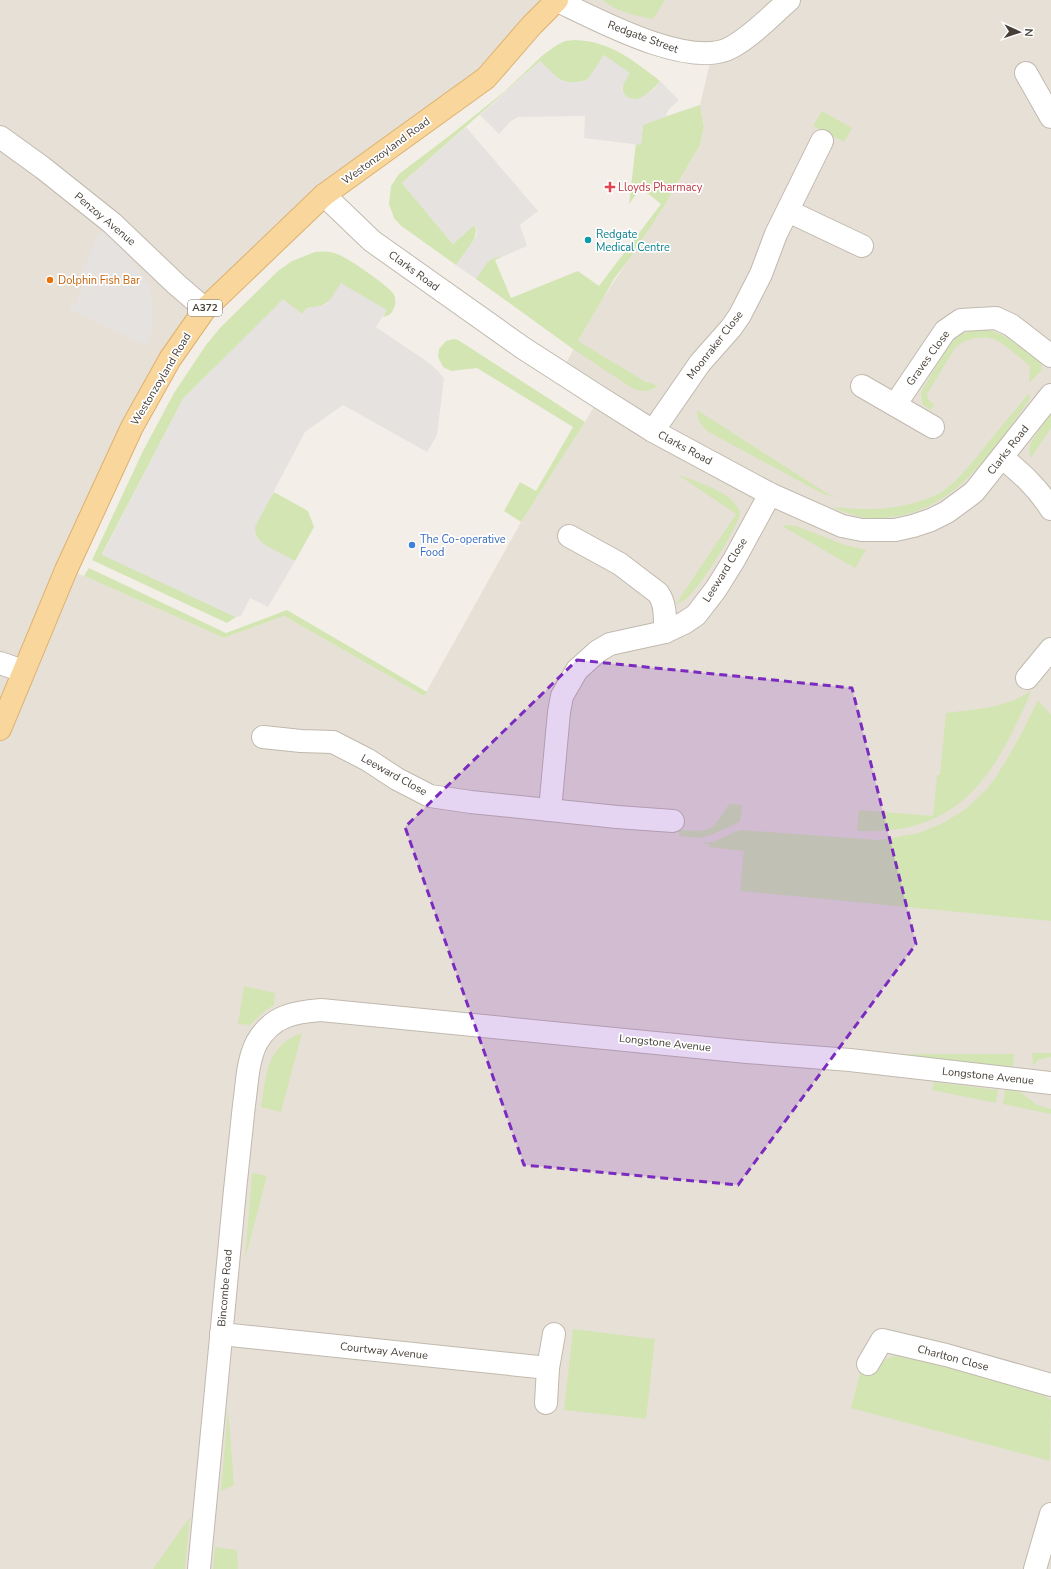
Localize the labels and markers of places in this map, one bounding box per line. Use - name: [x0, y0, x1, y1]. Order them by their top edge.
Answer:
- place label: Lloyds Pharmacy: [618, 180, 703, 195]
- marker: Lloyds Pharmacy: [605, 182, 615, 192]
- place label: Redgate Medical Centre: [596, 227, 670, 255]
- marker: Redgate Medical Centre: [583, 235, 593, 245]
- place label: Dolphin Fish Bar: [58, 273, 140, 288]
- marker: Dolphin Fish Bar: [45, 275, 55, 285]
- place label: The Co-operative Food: [420, 532, 506, 560]
- marker: The Co-operative Food: [407, 540, 417, 550]

